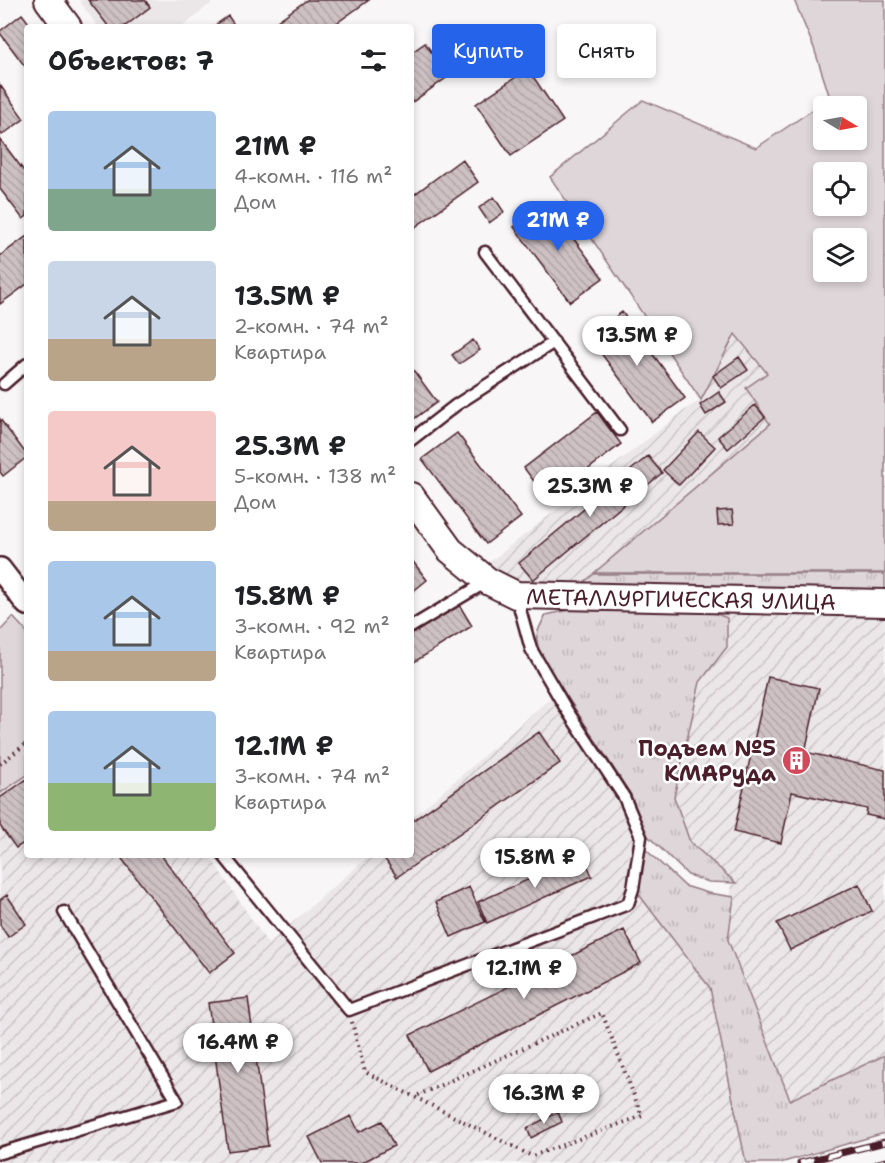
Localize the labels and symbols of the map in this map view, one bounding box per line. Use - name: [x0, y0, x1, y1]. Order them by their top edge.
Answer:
- north arrow: [813, 96, 867, 150]
- pin: 21M ₽: [516, 201, 600, 252]
- pin: 13.5M ₽: [582, 316, 692, 367]
- pin: 25.3M ₽: [535, 467, 645, 518]
- street label: МЕТАЛЛУРГИЧЕСКАЯ УЛИЦА: [526, 582, 836, 617]
- place label: Подъем №5 КМАРуда: [638, 734, 776, 788]
- building icon: Подъем №5 КМАРуда: [781, 745, 813, 777]
- pin: 15.8M ₽: [480, 838, 590, 889]
- pin: 12.1M ₽: [469, 949, 579, 1000]
- pin: 16.4M ₽: [183, 1023, 293, 1074]
- pin: 16.3M ₽: [489, 1074, 599, 1125]

